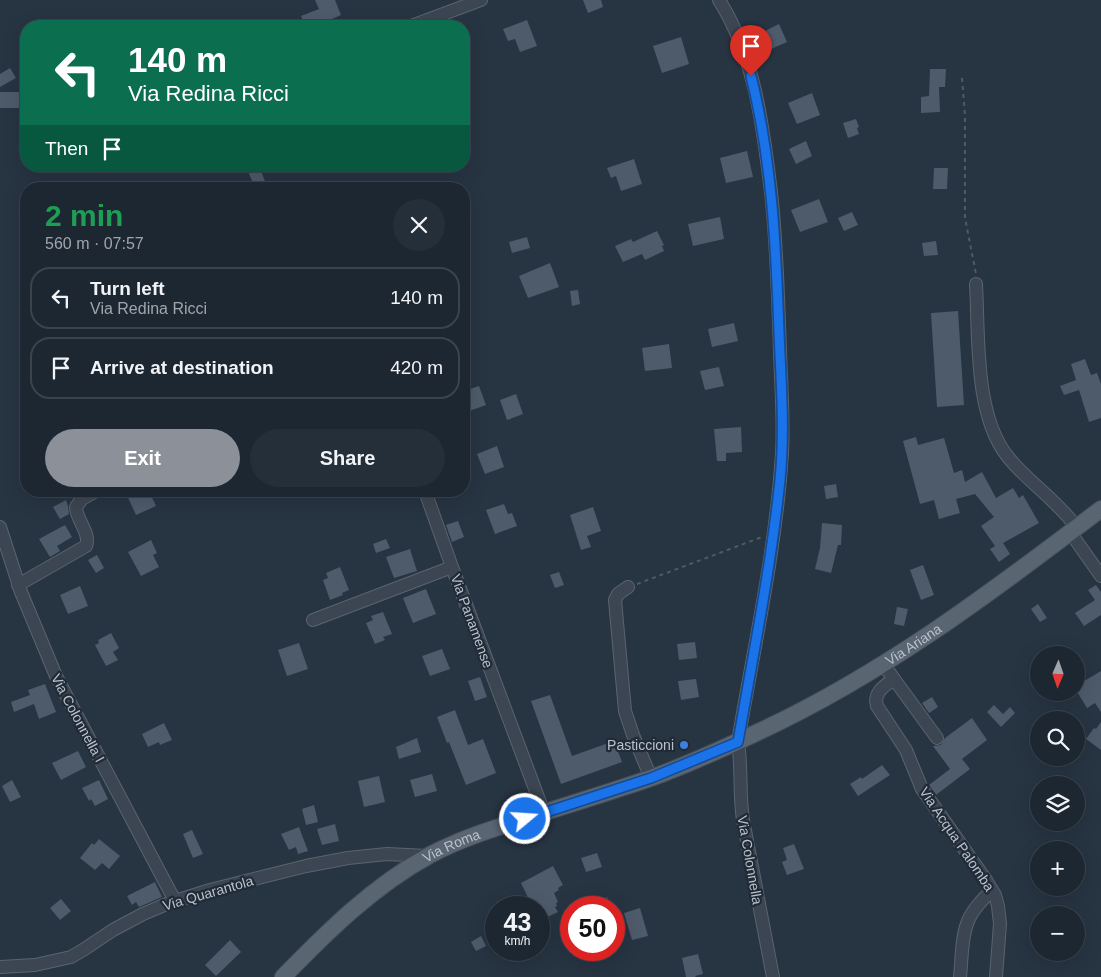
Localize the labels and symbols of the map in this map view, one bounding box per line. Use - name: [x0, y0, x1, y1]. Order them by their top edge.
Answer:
- pin: [730, 25, 772, 76]
- street label: Via Panamense: [448, 572, 496, 670]
- street label: Via Ariana: [882, 620, 945, 669]
- north arrow: [1030, 646, 1085, 701]
- street label: Via Colonnella I: [48, 671, 108, 765]
- place label: Pasticcioni: [607, 737, 674, 753]
- marker: Pasticcioni: [678, 739, 690, 751]
- street label: Via Acqua Palomba: [916, 784, 998, 894]
- position arrow: [498, 792, 550, 844]
- street label: Via Colonnella: [734, 814, 766, 906]
- street label: Via Roma: [420, 826, 482, 866]
- street label: Via Quarantola: [161, 872, 255, 914]
- speed limit sign: 50: [560, 896, 625, 961]

